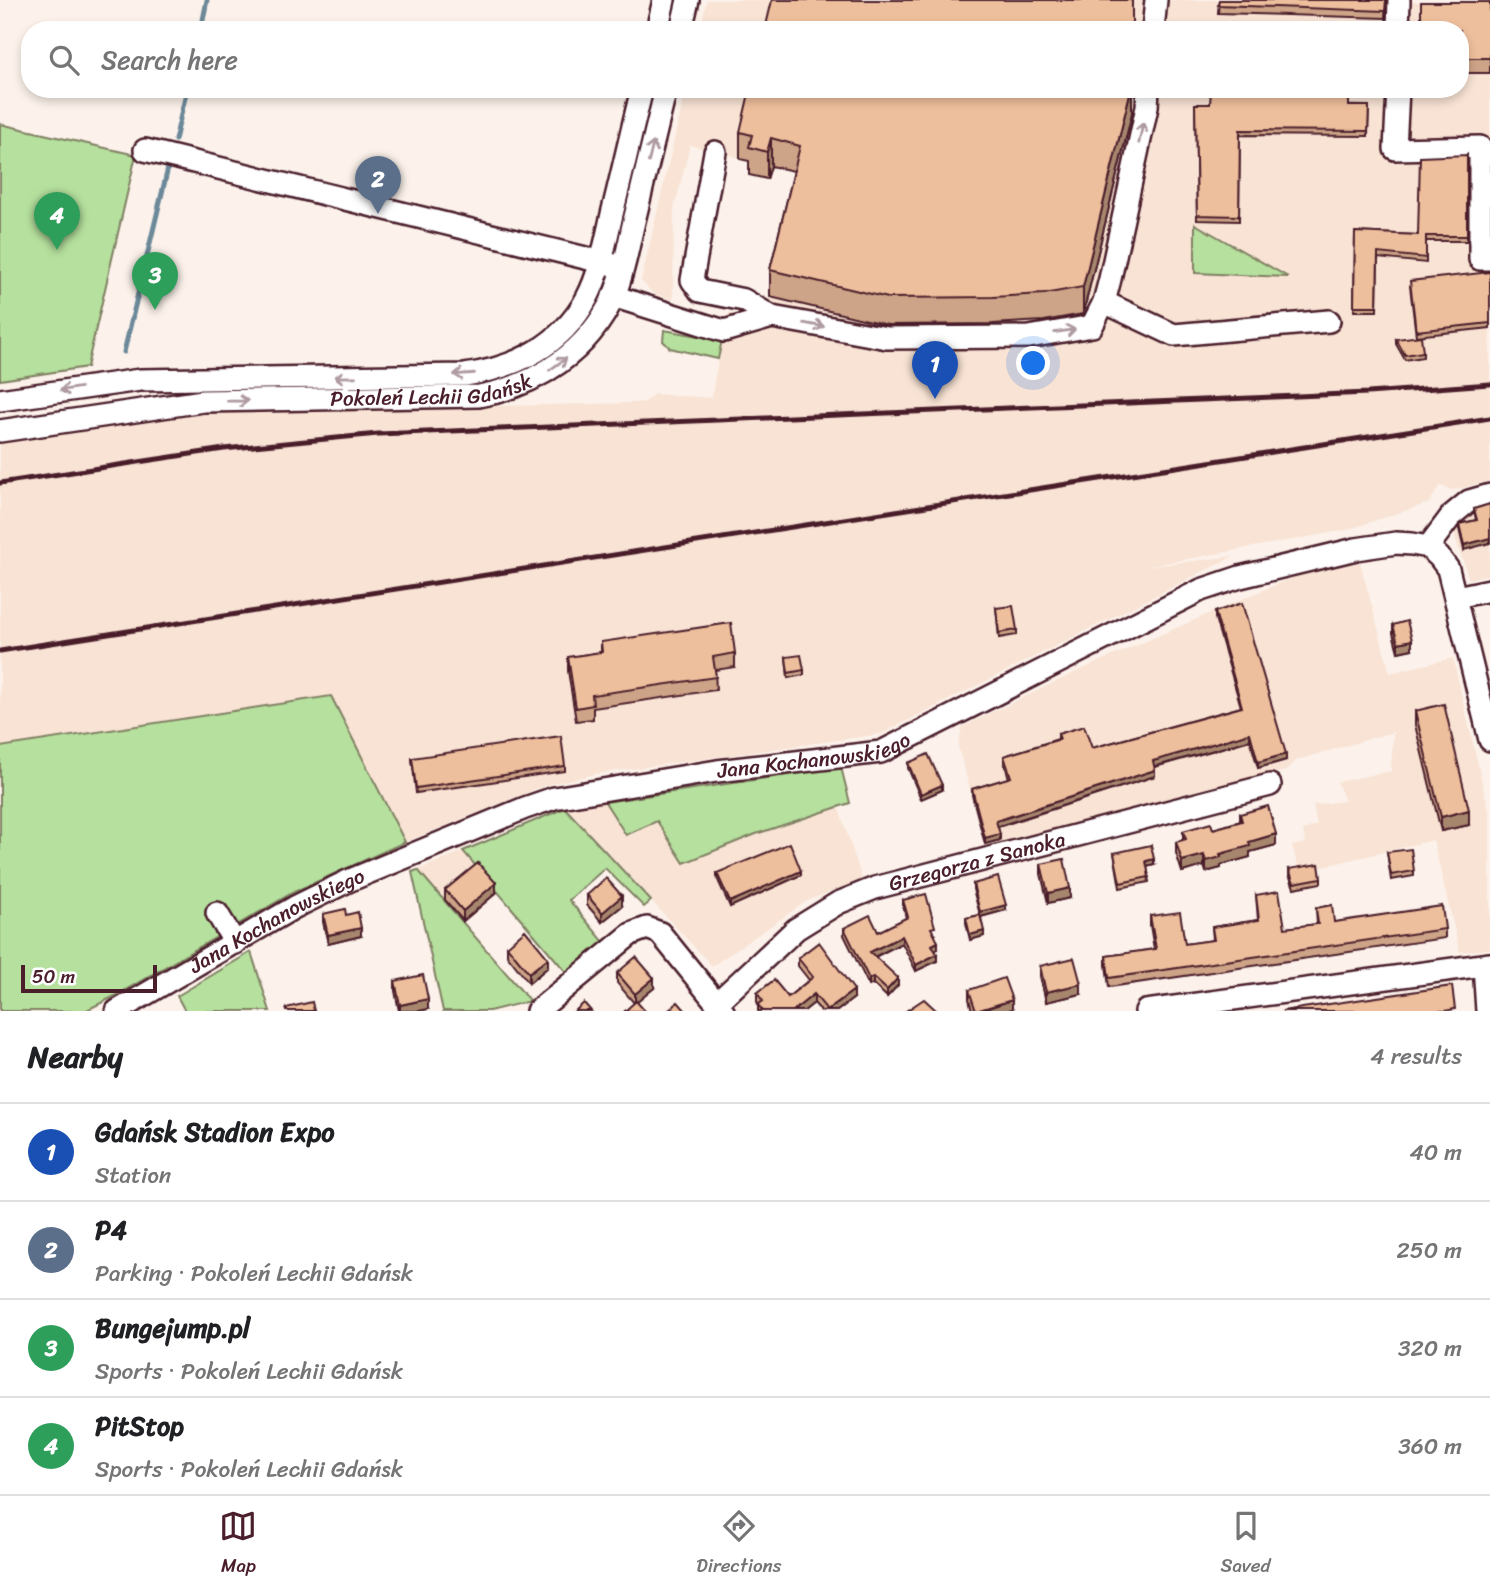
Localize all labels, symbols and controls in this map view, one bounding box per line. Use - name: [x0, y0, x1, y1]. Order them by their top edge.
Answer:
- search box: [21, 21, 1469, 98]
- text: Search here: [101, 37, 238, 83]
- icon: search: [45, 41, 83, 79]
- one-way arrow: [1135, 122, 1149, 145]
- one-way arrow: [645, 141, 658, 164]
- pin: 2: [355, 156, 401, 214]
- pin: 4: [34, 192, 80, 250]
- pin: 3: [132, 252, 178, 310]
- one-way arrow: [802, 319, 825, 332]
- one-way arrow: [1053, 324, 1076, 337]
- pin: 1: [912, 341, 958, 399]
- your location: [1016, 346, 1050, 380]
- one-way arrow: [548, 357, 567, 372]
- street label: Pokoleń Lechii Gdańsk: [330, 362, 539, 418]
- one-way arrow: [453, 368, 476, 381]
- one-way arrow: [334, 370, 357, 383]
- one-way arrow: [59, 383, 81, 396]
- one-way arrow: [227, 394, 250, 407]
- street label: Jana Kochanowskiego: [714, 721, 918, 790]
- street label: Grzegorza z Sanoka: [885, 820, 1070, 903]
- street label: Jana Kochanowskiego: [181, 857, 371, 984]
- text: 50 m: [32, 960, 75, 993]
- scale bar: [21, 962, 158, 994]
- text: Nearby: [28, 1030, 123, 1084]
- text: 4 results: [1370, 1036, 1462, 1077]
- text: Gdańsk Stadion Expo: [95, 1109, 335, 1155]
- text: 1: [46, 1132, 56, 1173]
- text: 40 m: [1409, 1132, 1462, 1173]
- text: Station: [95, 1155, 171, 1196]
- text: P4: [95, 1207, 127, 1253]
- text: 2: [44, 1230, 58, 1271]
- text: 250 m: [1396, 1230, 1462, 1271]
- text: Parking · Pokoleń Lechii Gdańsk: [95, 1253, 413, 1294]
- text: Bungejump.pl: [95, 1305, 250, 1351]
- text: 3: [45, 1328, 57, 1369]
- text: 320 m: [1398, 1328, 1462, 1369]
- text: Sports · Pokoleń Lechii Gdańsk: [95, 1351, 403, 1392]
- text: PitStop: [95, 1403, 184, 1449]
- text: 4: [44, 1426, 58, 1467]
- text: 360 m: [1398, 1426, 1462, 1467]
- text: Sports · Pokoleń Lechii Gdańsk: [95, 1449, 403, 1490]
- tab: Map: [219, 1507, 257, 1582]
- tab: Directions: [696, 1507, 782, 1582]
- tab: Saved: [1220, 1507, 1271, 1582]

